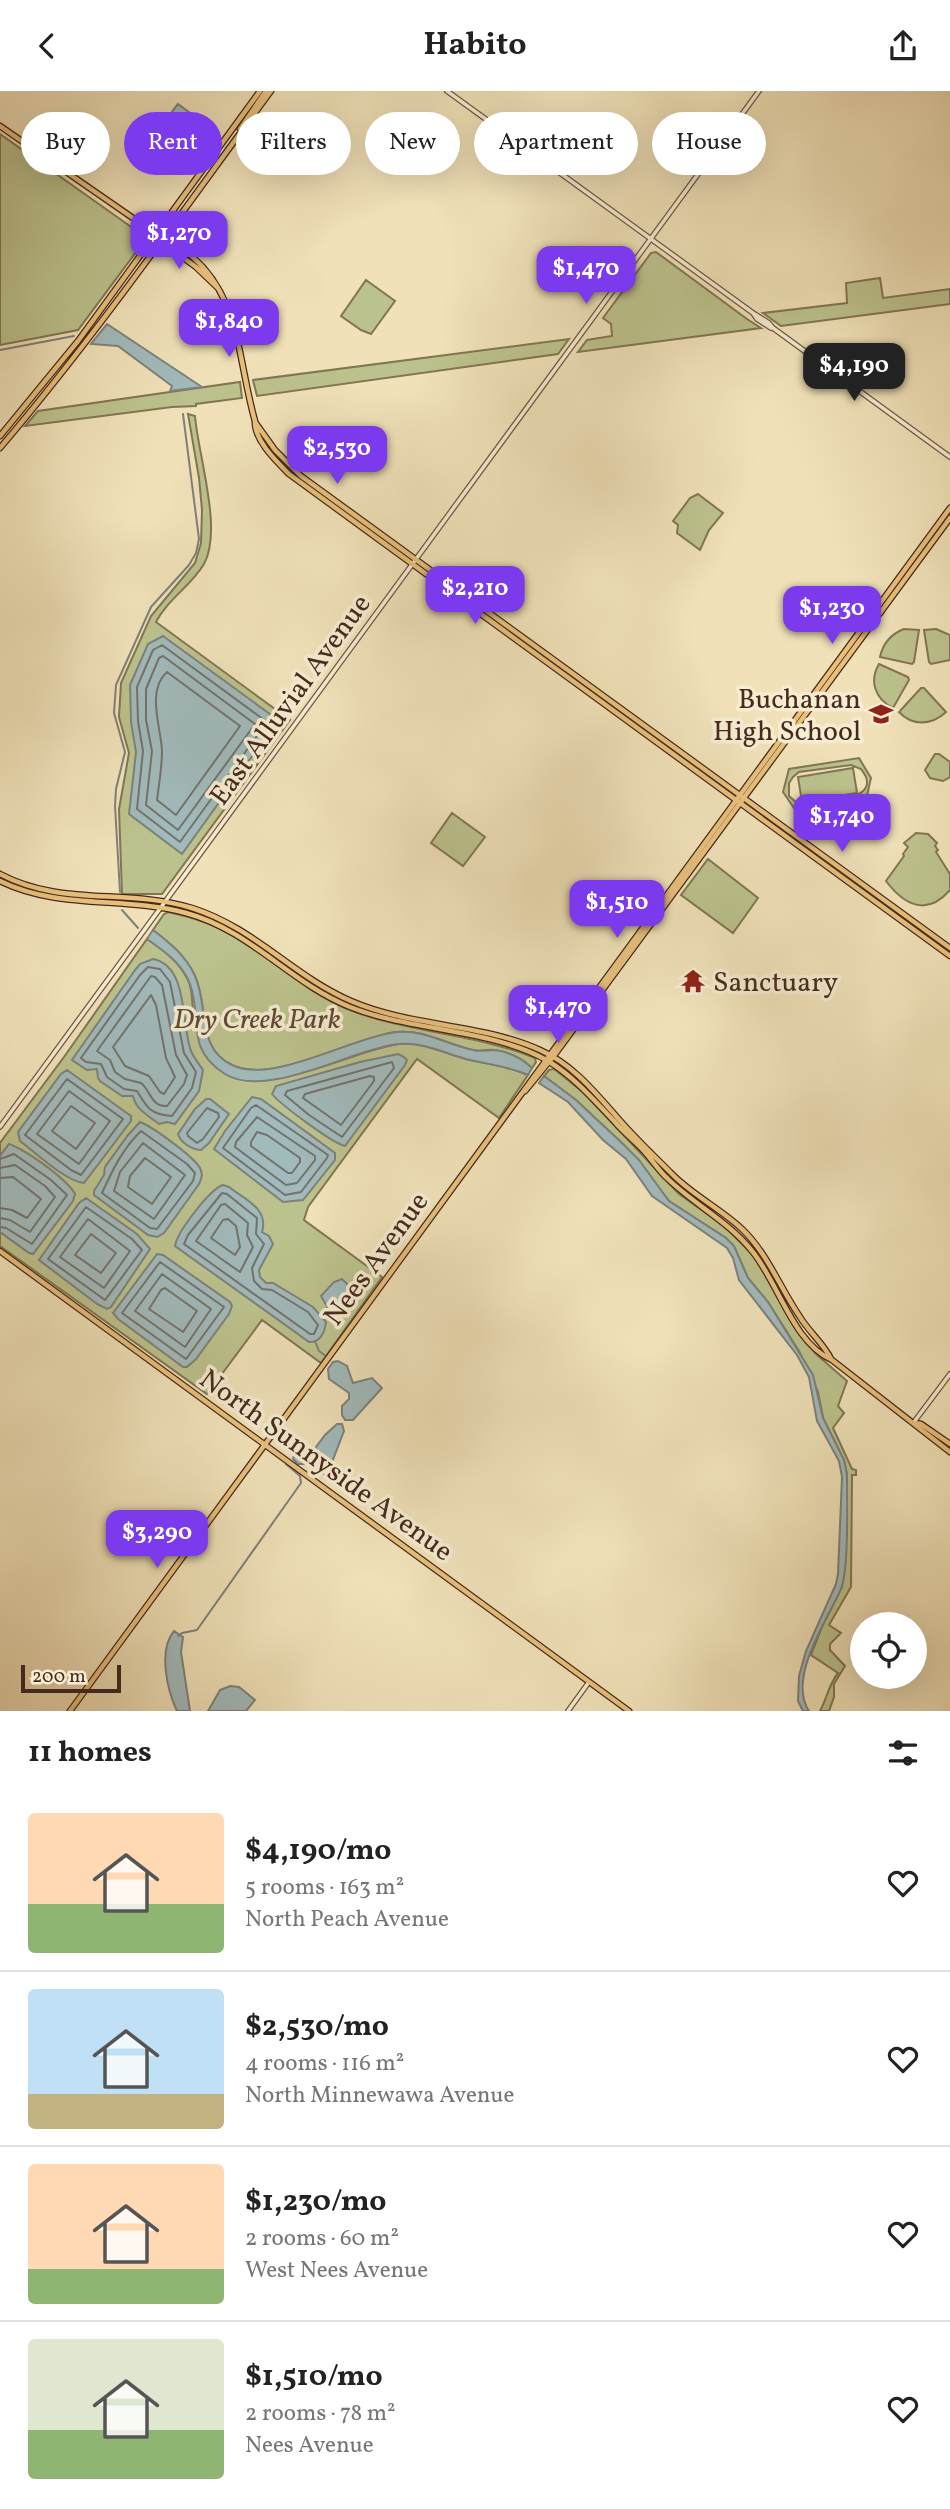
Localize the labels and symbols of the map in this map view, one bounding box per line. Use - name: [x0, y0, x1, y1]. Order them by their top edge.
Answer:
- pin: $1,270: [122, 211, 236, 271]
- pin: $1,470: [529, 247, 643, 306]
- pin: $1,840: [172, 299, 286, 359]
- pin: $4,190: [797, 343, 911, 403]
- pin: $2,530: [280, 427, 394, 486]
- pin: $2,210: [418, 567, 532, 626]
- street label: East Alluvial Avenue: [201, 587, 381, 814]
- pin: $1,230: [775, 587, 889, 646]
- place label: Buchanan High School: [713, 681, 861, 752]
- school or university icon: Buchanan High School: [867, 700, 895, 728]
- pin: $1,740: [785, 795, 899, 854]
- pin: $1,510: [560, 881, 674, 940]
- place label: Sanctuary: [713, 964, 838, 1003]
- temple icon: Sanctuary: [679, 967, 707, 995]
- pin: $1,470: [501, 985, 615, 1045]
- park label: Dry Creek Park: [173, 1001, 341, 1040]
- street label: Nees Avenue: [315, 1185, 439, 1334]
- street label: North Sunnyside Avenue: [191, 1361, 460, 1571]
- pin: $3,290: [100, 1511, 214, 1570]
- scale bar: [21, 1662, 121, 1694]

